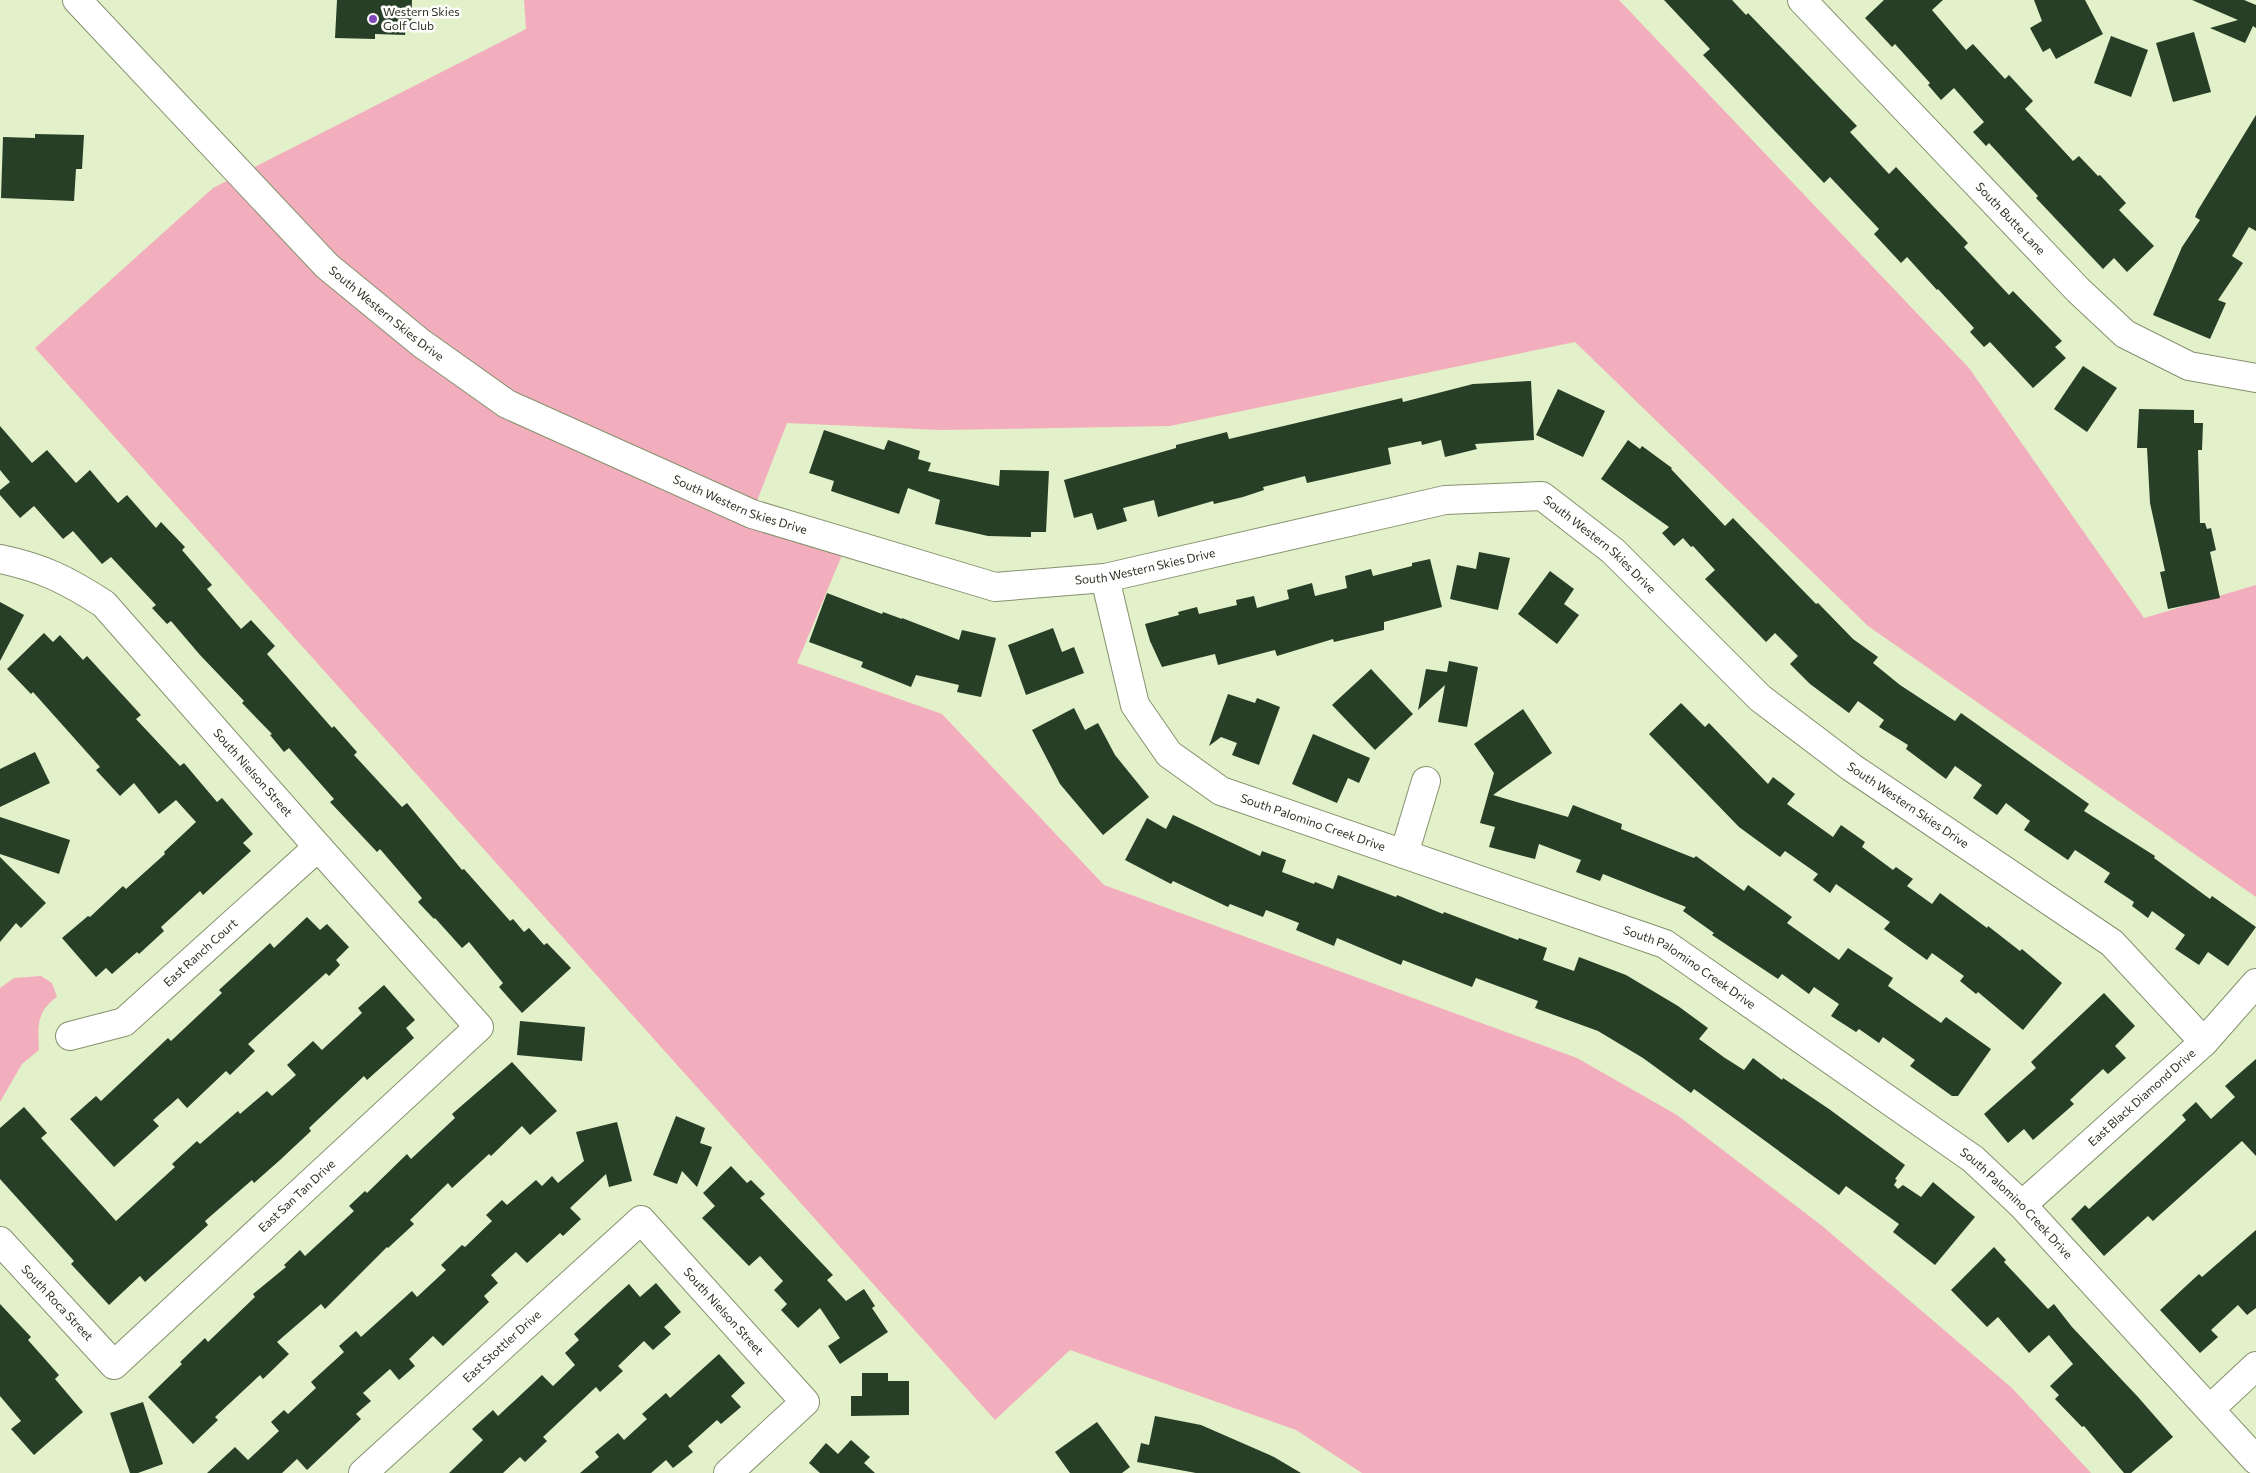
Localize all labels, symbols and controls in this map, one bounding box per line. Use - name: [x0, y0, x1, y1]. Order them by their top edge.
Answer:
- place label: Western Skies Golf Club: [383, 4, 460, 32]
- marker: Western Skies Golf Club: [367, 13, 379, 25]
- street label: South Butte Lane: [1973, 179, 2049, 257]
- street label: South Western Skies Drive: [327, 263, 447, 363]
- street label: South Western Skies Drive: [671, 471, 809, 536]
- street label: South Western Skies Drive: [1541, 492, 1659, 596]
- street label: South Western Skies Drive: [1074, 545, 1216, 586]
- street label: South Nielson Street: [211, 725, 296, 819]
- street label: South Western Skies Drive: [1845, 759, 1972, 850]
- street label: South Palomino Creek Drive: [1239, 790, 1387, 853]
- street label: East Ranch Court: [160, 915, 240, 989]
- street label: South Palomino Creek Drive: [1622, 922, 1759, 1011]
- street label: East Black Diamond Drive: [2085, 1045, 2198, 1148]
- street label: South Palomino Creek Drive: [1958, 1144, 2076, 1261]
- street label: East San Tan Drive: [255, 1156, 338, 1234]
- street label: South Roca Street: [19, 1262, 96, 1343]
- street label: South Nielson Street: [681, 1264, 767, 1357]
- street label: East Stottler Drive: [460, 1307, 543, 1385]

